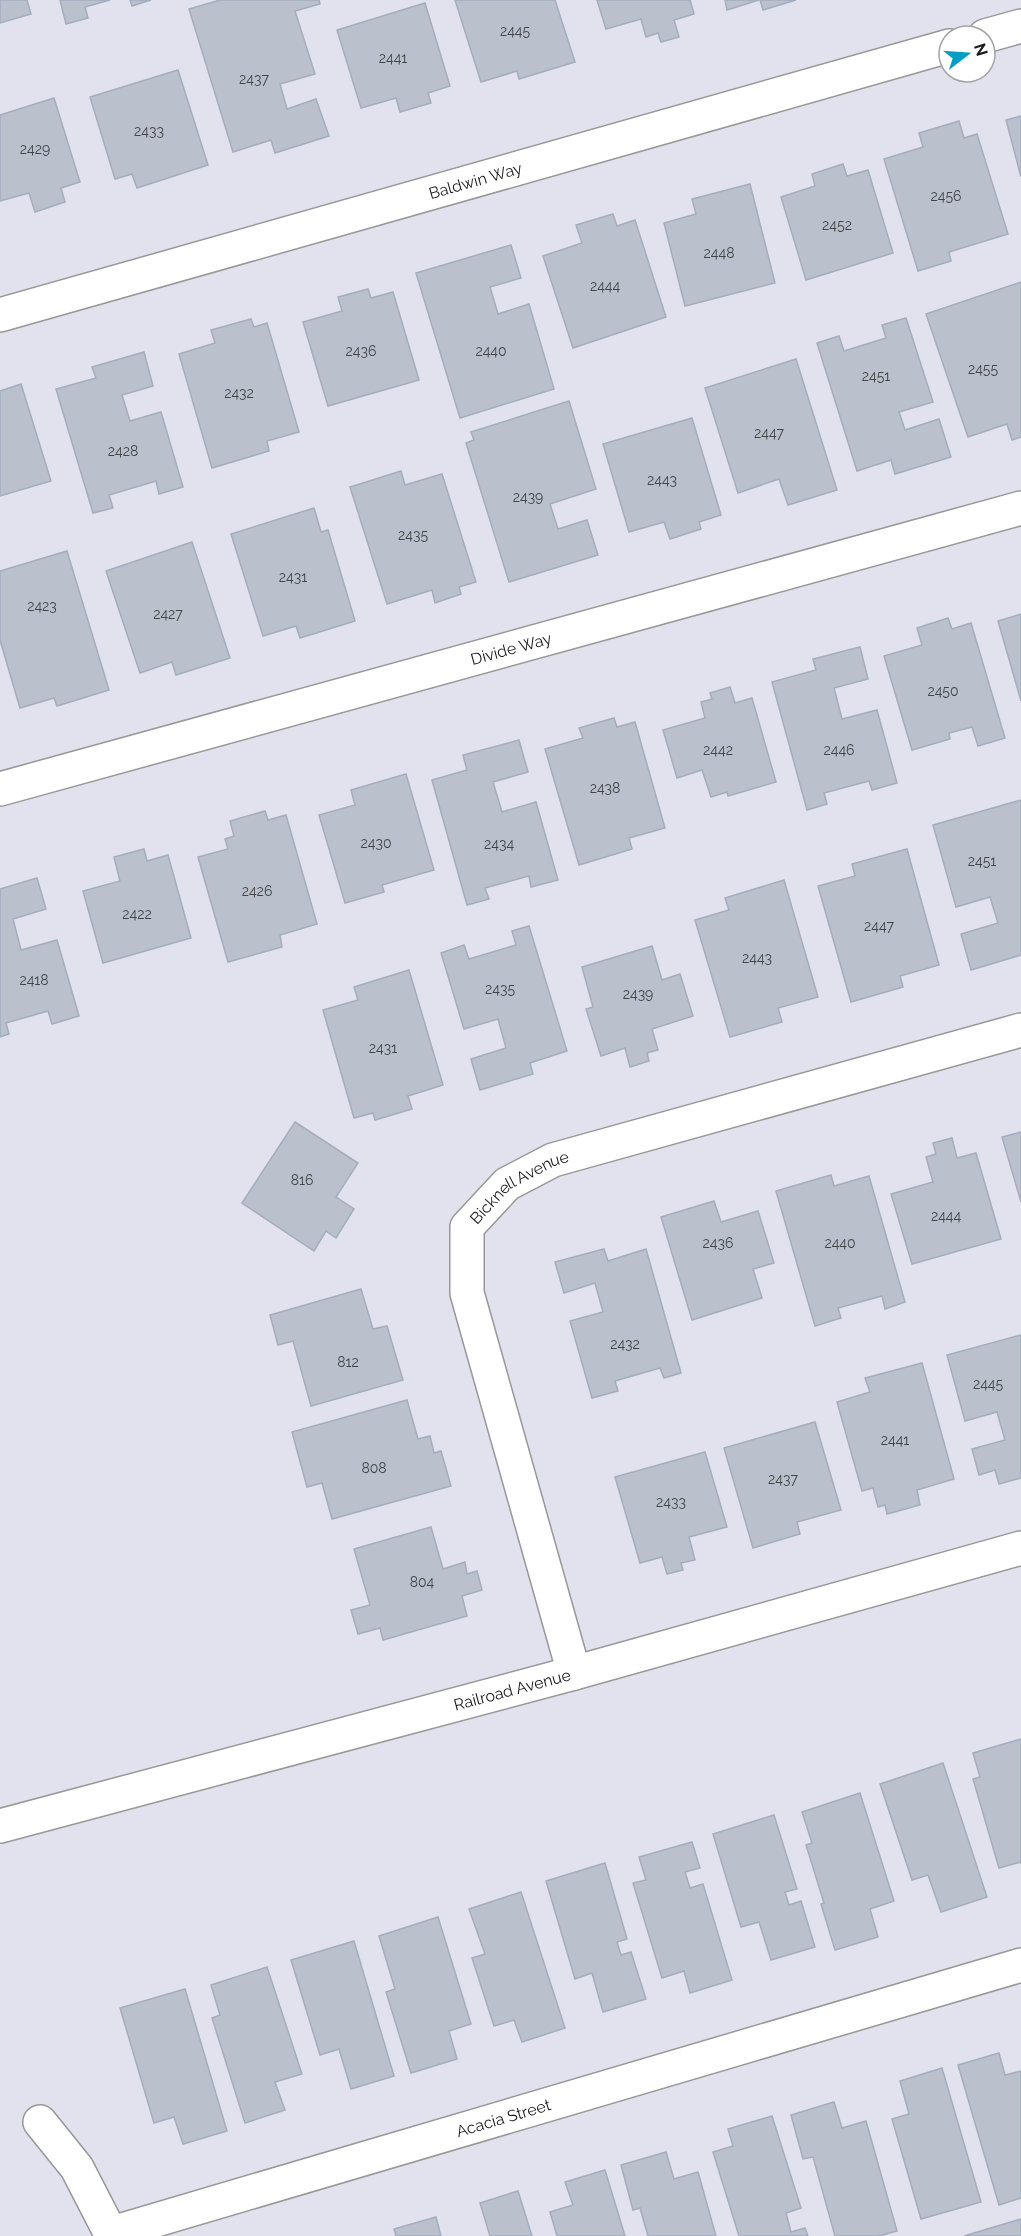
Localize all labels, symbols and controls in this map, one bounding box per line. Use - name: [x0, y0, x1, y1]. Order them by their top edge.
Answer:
- house number: 2445: [500, 23, 530, 39]
- north arrow: [937, 24, 997, 84]
- text: N: [970, 41, 992, 58]
- house number: 2441: [379, 50, 407, 66]
- house number: 2437: [239, 71, 269, 87]
- house number: 2433: [134, 123, 164, 139]
- house number: 2429: [20, 141, 50, 157]
- street label: Baldwin Way: [427, 158, 525, 203]
- house number: 2456: [930, 188, 962, 204]
- house number: 2452: [822, 217, 852, 233]
- house number: 2448: [704, 245, 734, 261]
- house number: 2444: [590, 278, 620, 294]
- house number: 2436: [346, 343, 376, 359]
- house number: 2440: [475, 343, 507, 359]
- house number: 2455: [968, 361, 998, 377]
- house number: 2451: [862, 368, 890, 384]
- house number: 2432: [224, 385, 254, 401]
- house number: 2447: [754, 425, 785, 441]
- house number: 2428: [108, 443, 138, 459]
- house number: 2443: [647, 472, 677, 488]
- house number: 2439: [513, 489, 543, 505]
- house number: 2435: [398, 527, 428, 543]
- house number: 2431: [279, 569, 307, 585]
- house number: 2423: [27, 598, 57, 614]
- house number: 2427: [153, 606, 183, 622]
- street label: Divide Way: [469, 629, 554, 669]
- house number: 2450: [927, 683, 959, 699]
- house number: 2442: [703, 742, 733, 758]
- house number: 2446: [823, 742, 855, 758]
- house number: 2438: [590, 780, 620, 796]
- house number: 2430: [361, 835, 391, 851]
- house number: 2434: [484, 836, 514, 852]
- house number: 2451: [968, 853, 996, 869]
- house number: 2426: [242, 883, 272, 899]
- house number: 2422: [122, 906, 152, 922]
- house number: 2447: [864, 918, 895, 934]
- house number: 2443: [742, 950, 772, 966]
- house number: 2418: [19, 972, 49, 988]
- house number: 2435: [485, 981, 515, 997]
- house number: 2439: [623, 986, 653, 1002]
- house number: 2431: [369, 1040, 397, 1056]
- street label: Bicknell Avenue: [466, 1147, 571, 1228]
- house number: 816: [291, 1172, 313, 1188]
- house number: 2444: [931, 1208, 961, 1224]
- house number: 2436: [703, 1235, 733, 1251]
- house number: 2440: [824, 1235, 856, 1251]
- house number: 2432: [610, 1336, 640, 1352]
- house number: 812: [337, 1354, 359, 1370]
- house number: 2445: [973, 1376, 1003, 1392]
- house number: 2441: [881, 1432, 909, 1448]
- house number: 808: [361, 1460, 387, 1476]
- house number: 2437: [768, 1471, 798, 1487]
- house number: 2433: [656, 1494, 686, 1510]
- house number: 804: [410, 1574, 435, 1590]
- street label: Railroad Avenue: [452, 1665, 573, 1715]
- street label: Acacia Street: [454, 2095, 554, 2141]

